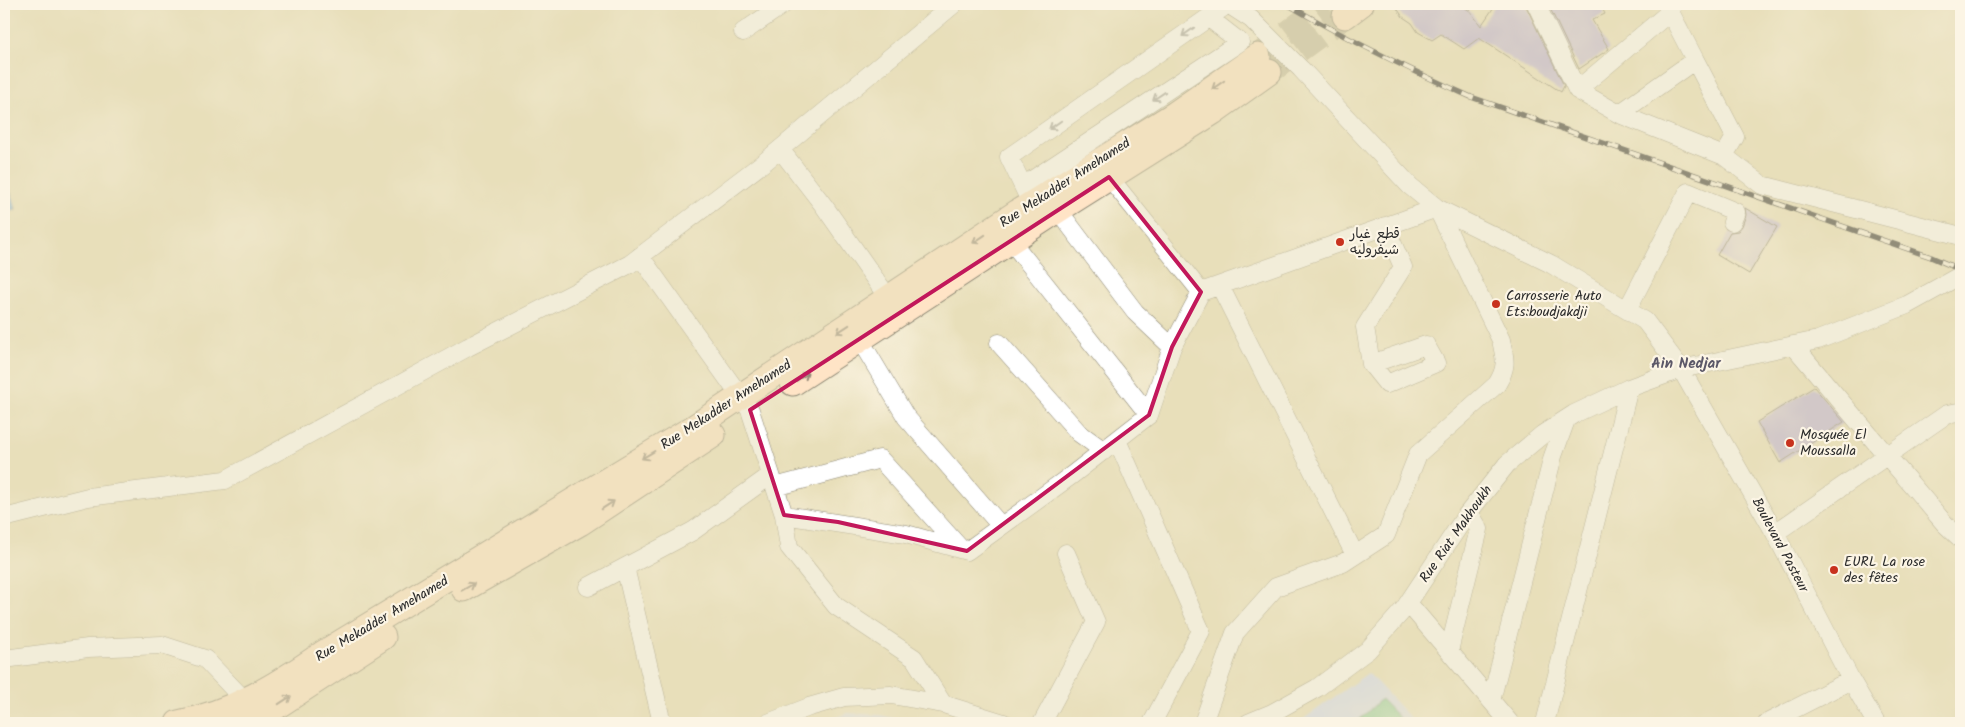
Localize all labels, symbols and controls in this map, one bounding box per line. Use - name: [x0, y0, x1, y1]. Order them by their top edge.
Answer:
- one-way arrow: [1182, 27, 1196, 37]
- one-way arrow: [1211, 80, 1225, 90]
- one-way arrow: [1152, 91, 1166, 101]
- one-way arrow: [1048, 120, 1062, 130]
- street label: Rue Mekadder Amehamed: [995, 132, 1136, 234]
- place label: قطع غيار شيفروليه: [1349, 223, 1400, 261]
- one-way arrow: [972, 234, 986, 244]
- marker: قطع غيار شيفروليه: [1334, 236, 1346, 248]
- place label: Carrosserie Auto Ets:boudjakdji: [1506, 285, 1602, 323]
- marker: Carrosserie Auto Ets:boudjakdji: [1490, 298, 1502, 310]
- one-way arrow: [837, 324, 851, 334]
- district label: Ain Nedjar: [1651, 352, 1721, 376]
- street label: Rue Mekadder Amehamed: [656, 354, 797, 456]
- one-way arrow: [795, 372, 809, 382]
- place label: Mosquée El Moussalla: [1800, 424, 1867, 462]
- marker: Mosquée El Moussalla: [1784, 437, 1796, 449]
- one-way arrow: [642, 451, 656, 461]
- street label: Rue Riat Makhoukh: [1414, 481, 1498, 587]
- street label: Boulevard Pasteur: [1746, 494, 1815, 598]
- one-way arrow: [601, 500, 615, 510]
- place label: EURL La rose des fêtes: [1844, 551, 1926, 589]
- marker: EURL La rose des fêtes: [1828, 564, 1840, 576]
- street label: Rue Mekadder Amehamed: [311, 570, 454, 668]
- one-way arrow: [460, 581, 474, 591]
- one-way arrow: [278, 695, 292, 705]

